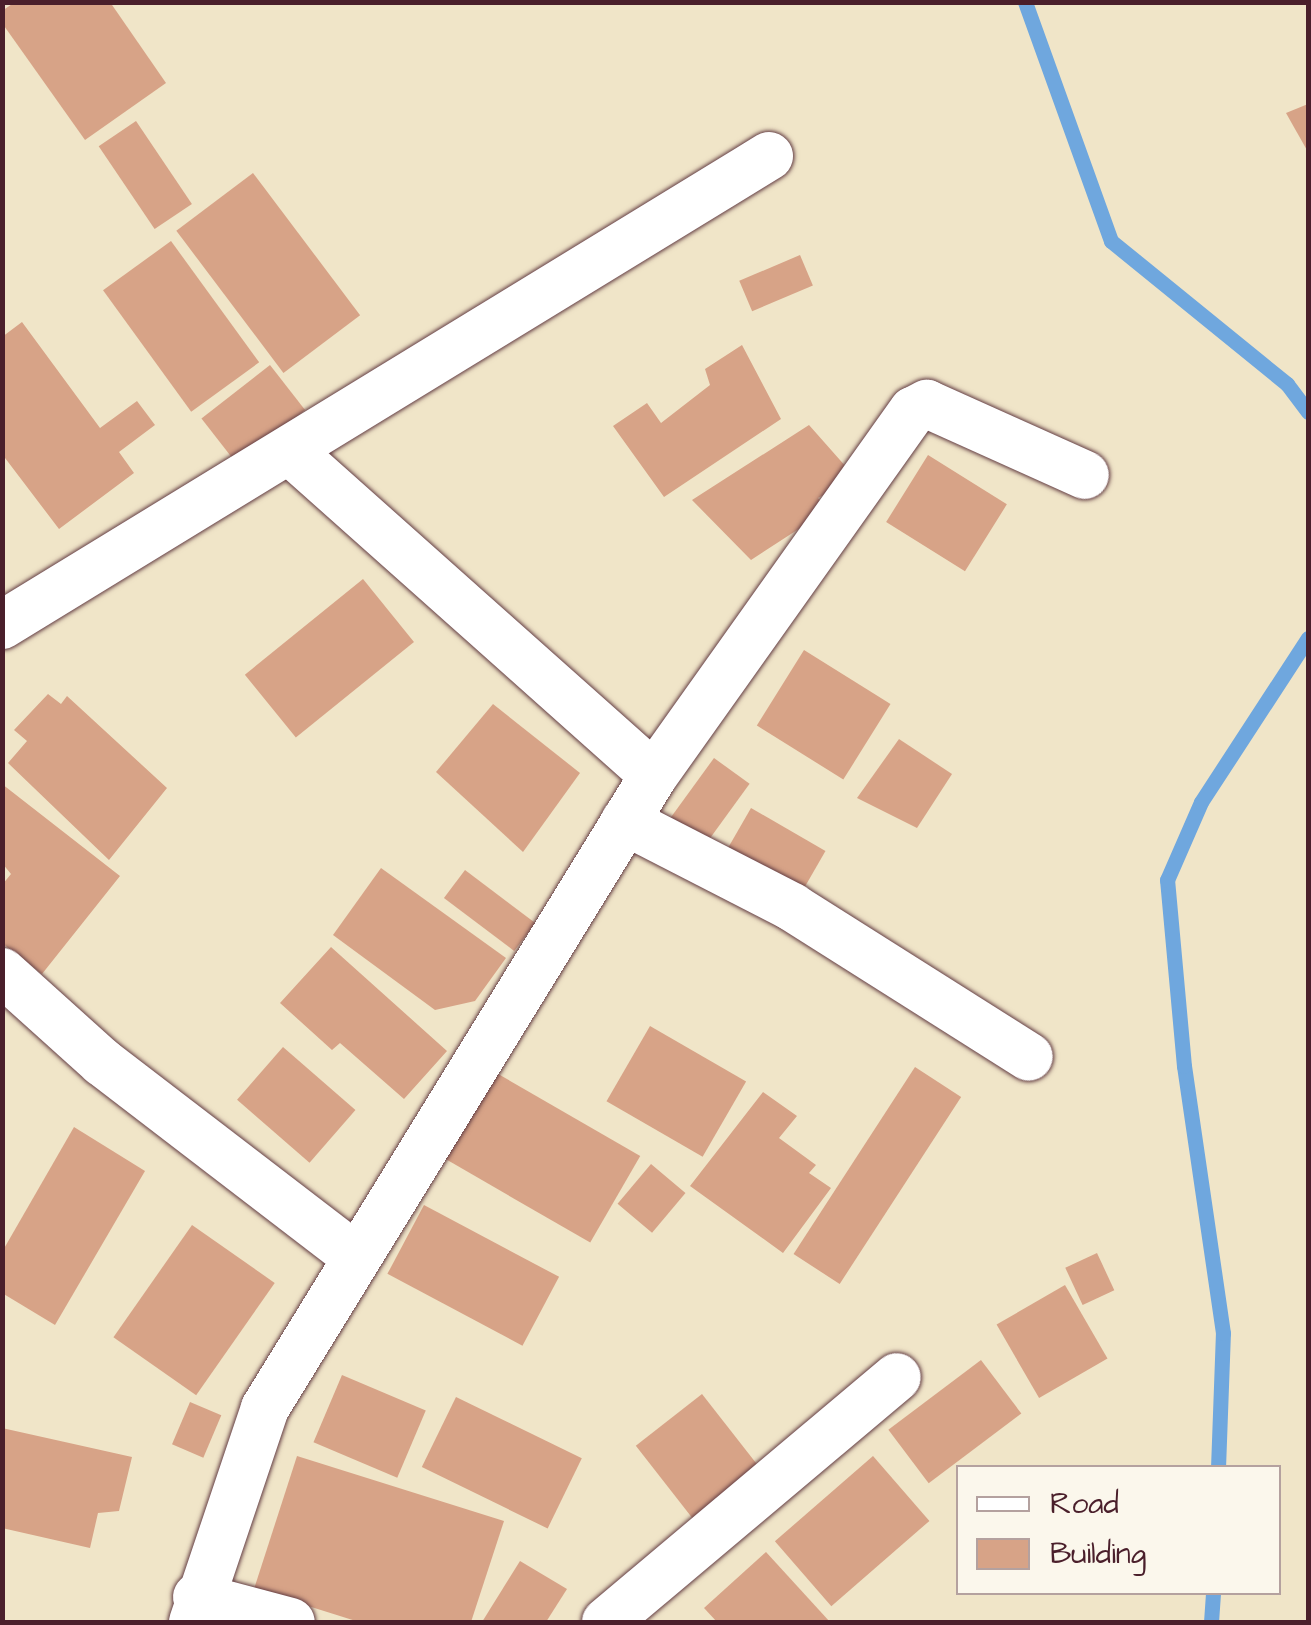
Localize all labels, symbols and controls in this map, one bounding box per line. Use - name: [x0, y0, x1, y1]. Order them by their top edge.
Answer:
- legend: [956, 1465, 1281, 1595]
- text: Road: [1050, 1483, 1119, 1525]
- text: Building: [1050, 1533, 1146, 1575]

